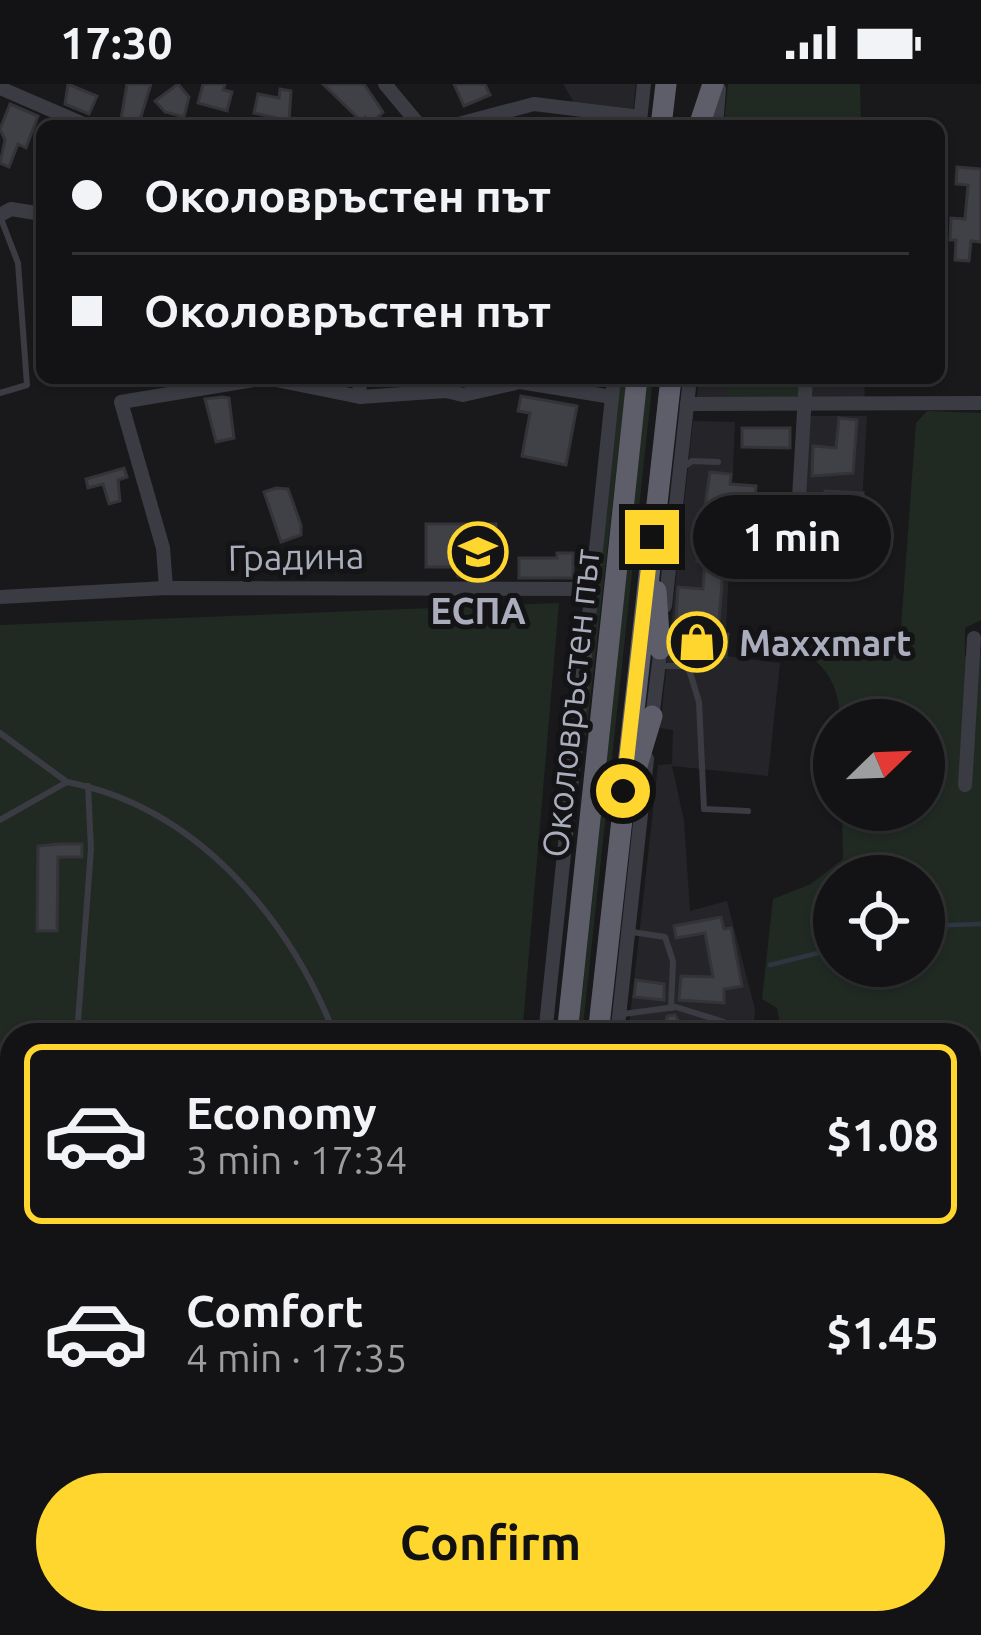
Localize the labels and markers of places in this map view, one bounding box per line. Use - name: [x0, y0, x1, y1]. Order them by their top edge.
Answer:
- school or university icon: ЕСПА: [447, 521, 509, 583]
- place label: ЕСПА: [430, 590, 526, 631]
- shop icon: Maxxmart: [666, 611, 728, 673]
- place label: Maxxmart: [739, 622, 912, 663]

